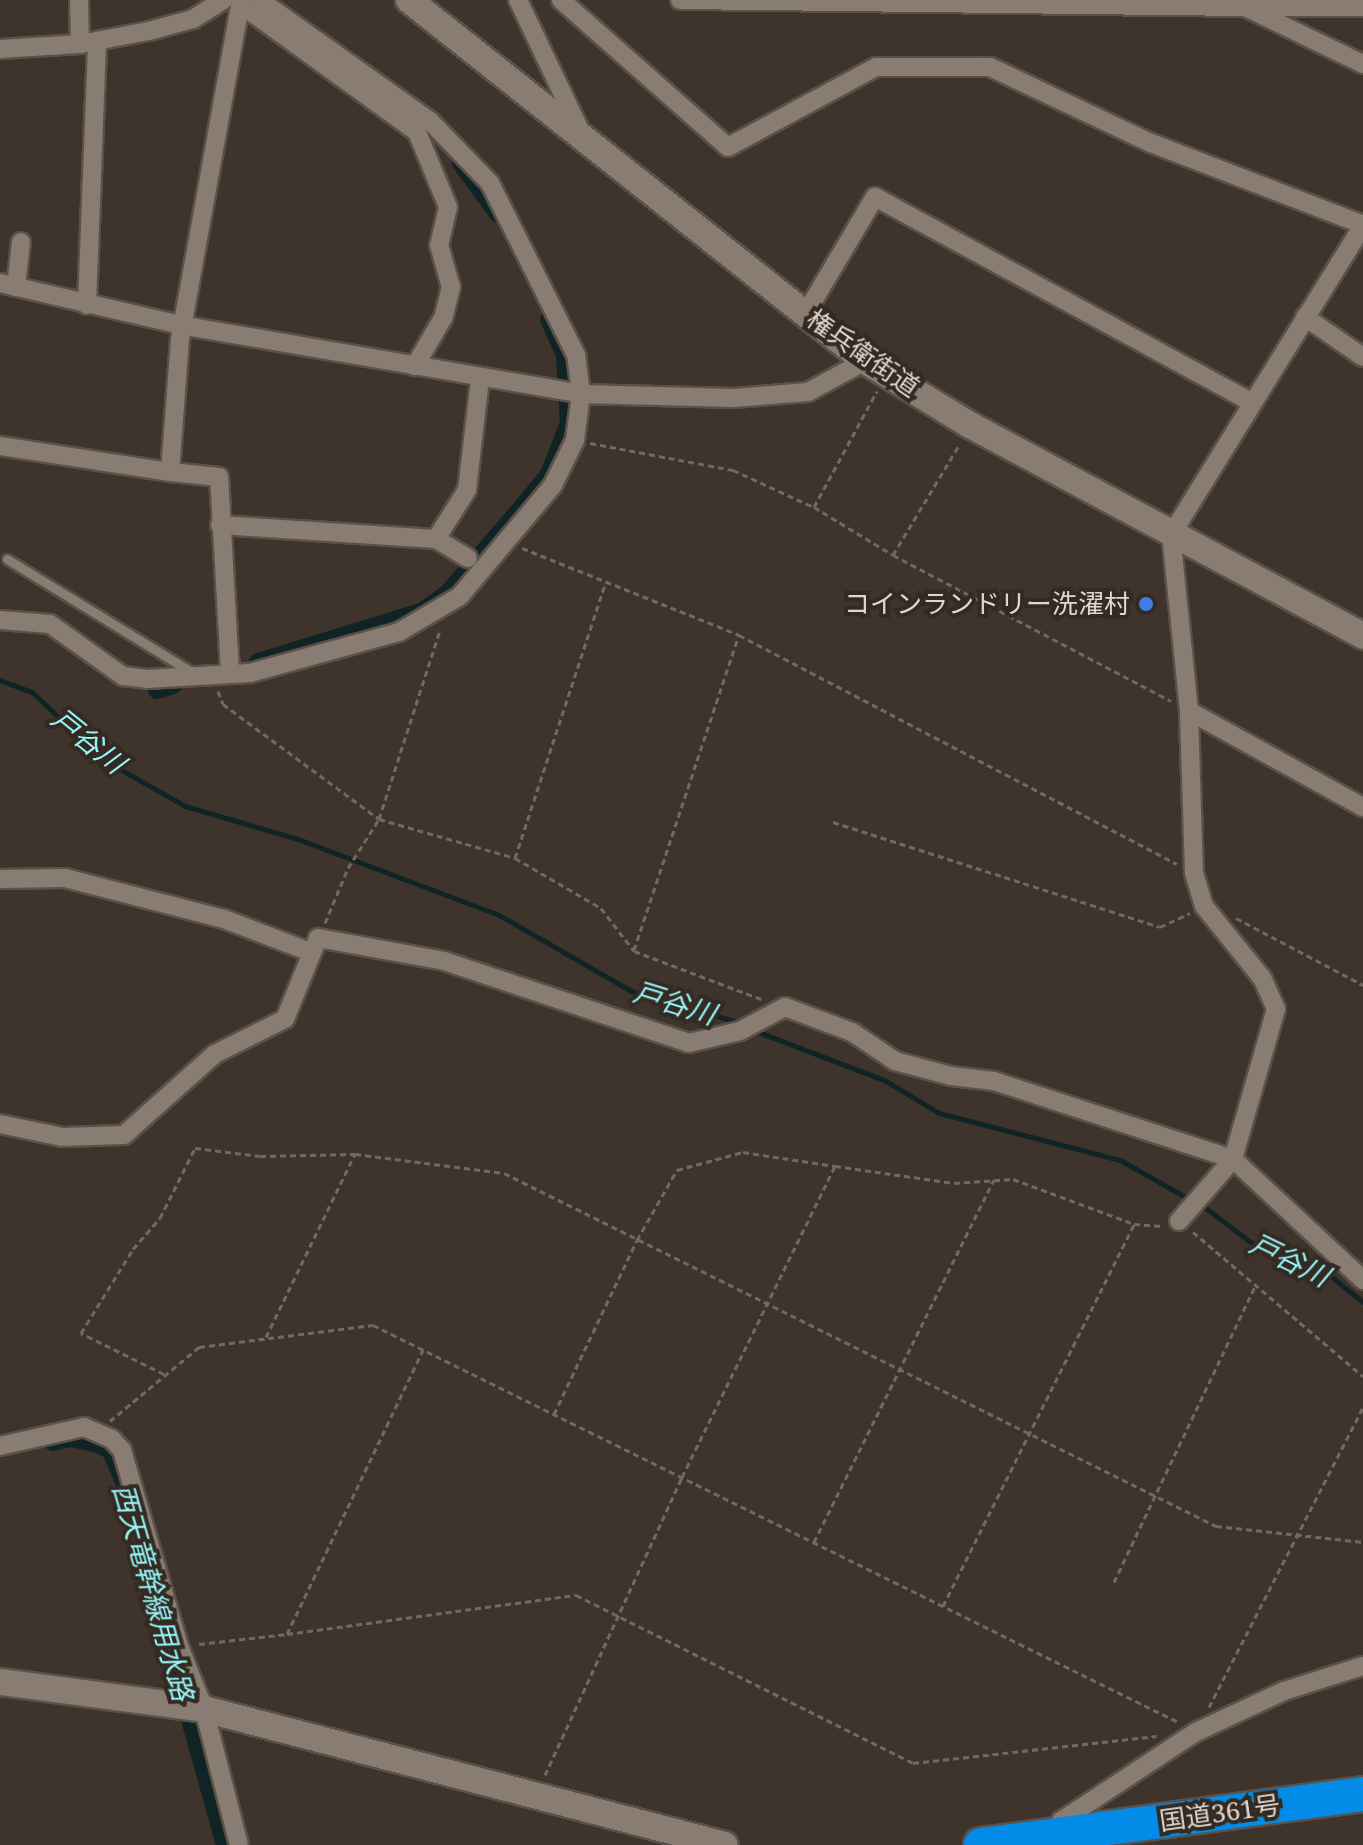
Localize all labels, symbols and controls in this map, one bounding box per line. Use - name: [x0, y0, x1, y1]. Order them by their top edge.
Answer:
- street label: 権兵衛街道: [801, 303, 925, 403]
- place label: コインランドリー洗濯村: [844, 588, 1130, 620]
- marker: コインランドリー洗濯村: [1137, 595, 1155, 613]
- water label: 戸谷川: [46, 701, 132, 779]
- water label: 戸谷川: [630, 974, 720, 1030]
- water label: 戸谷川: [1245, 1225, 1335, 1293]
- water label: 西天竜幹線用水路: [107, 1480, 201, 1704]
- street label: 国道361号: [1158, 1789, 1282, 1837]

